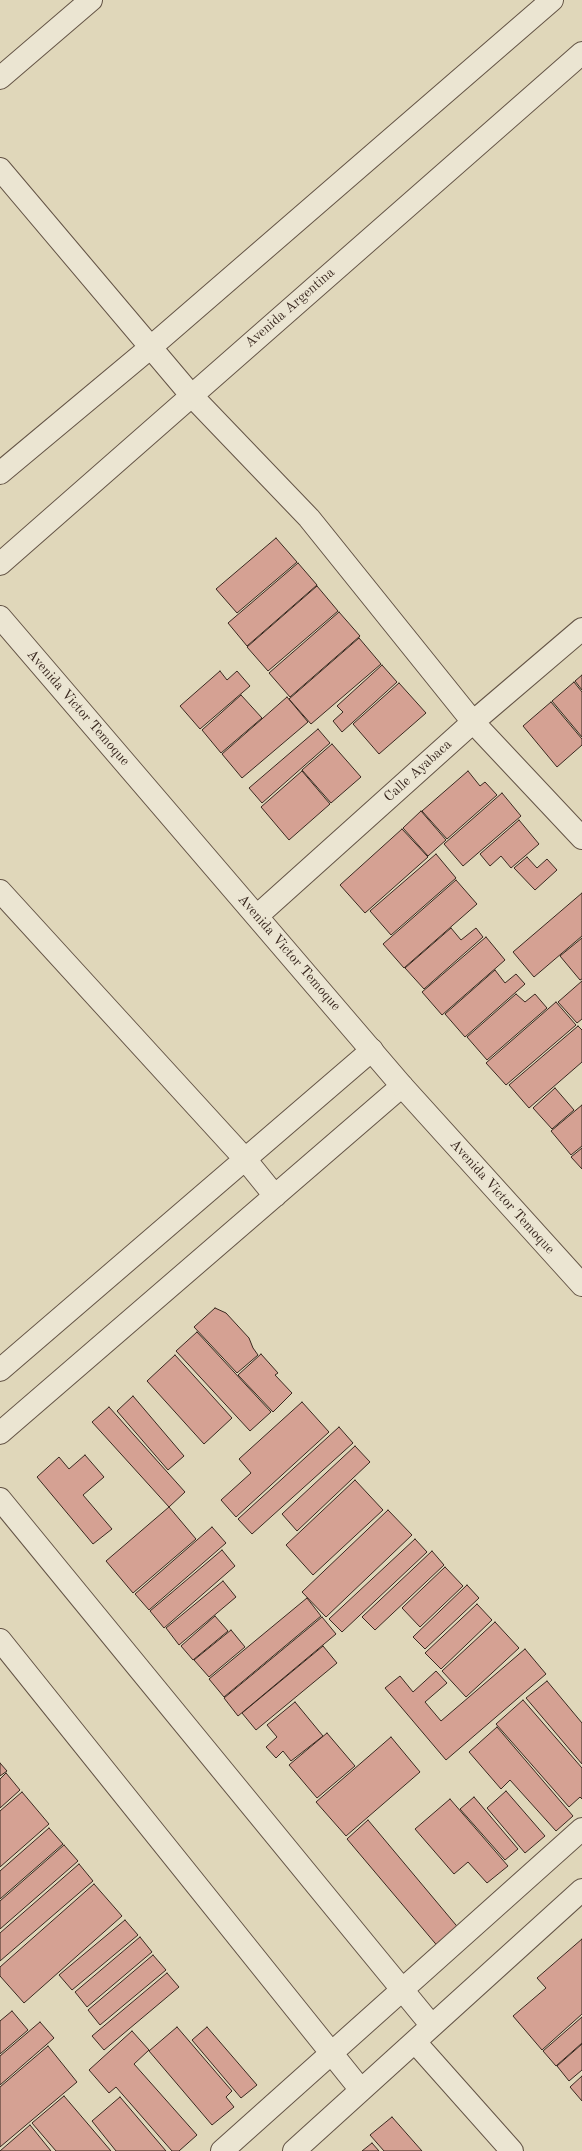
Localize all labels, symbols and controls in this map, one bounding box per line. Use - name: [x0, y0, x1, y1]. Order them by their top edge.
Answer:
- street label: Avenida Argentina: [242, 264, 338, 352]
- street label: Avenida Victor Temoque: [23, 646, 133, 770]
- street label: Calle Ayabaca: [381, 736, 455, 806]
- street label: Avenida Victor Temoque: [234, 891, 344, 1015]
- street label: Avenida Victor Temoque: [446, 1136, 558, 1258]

